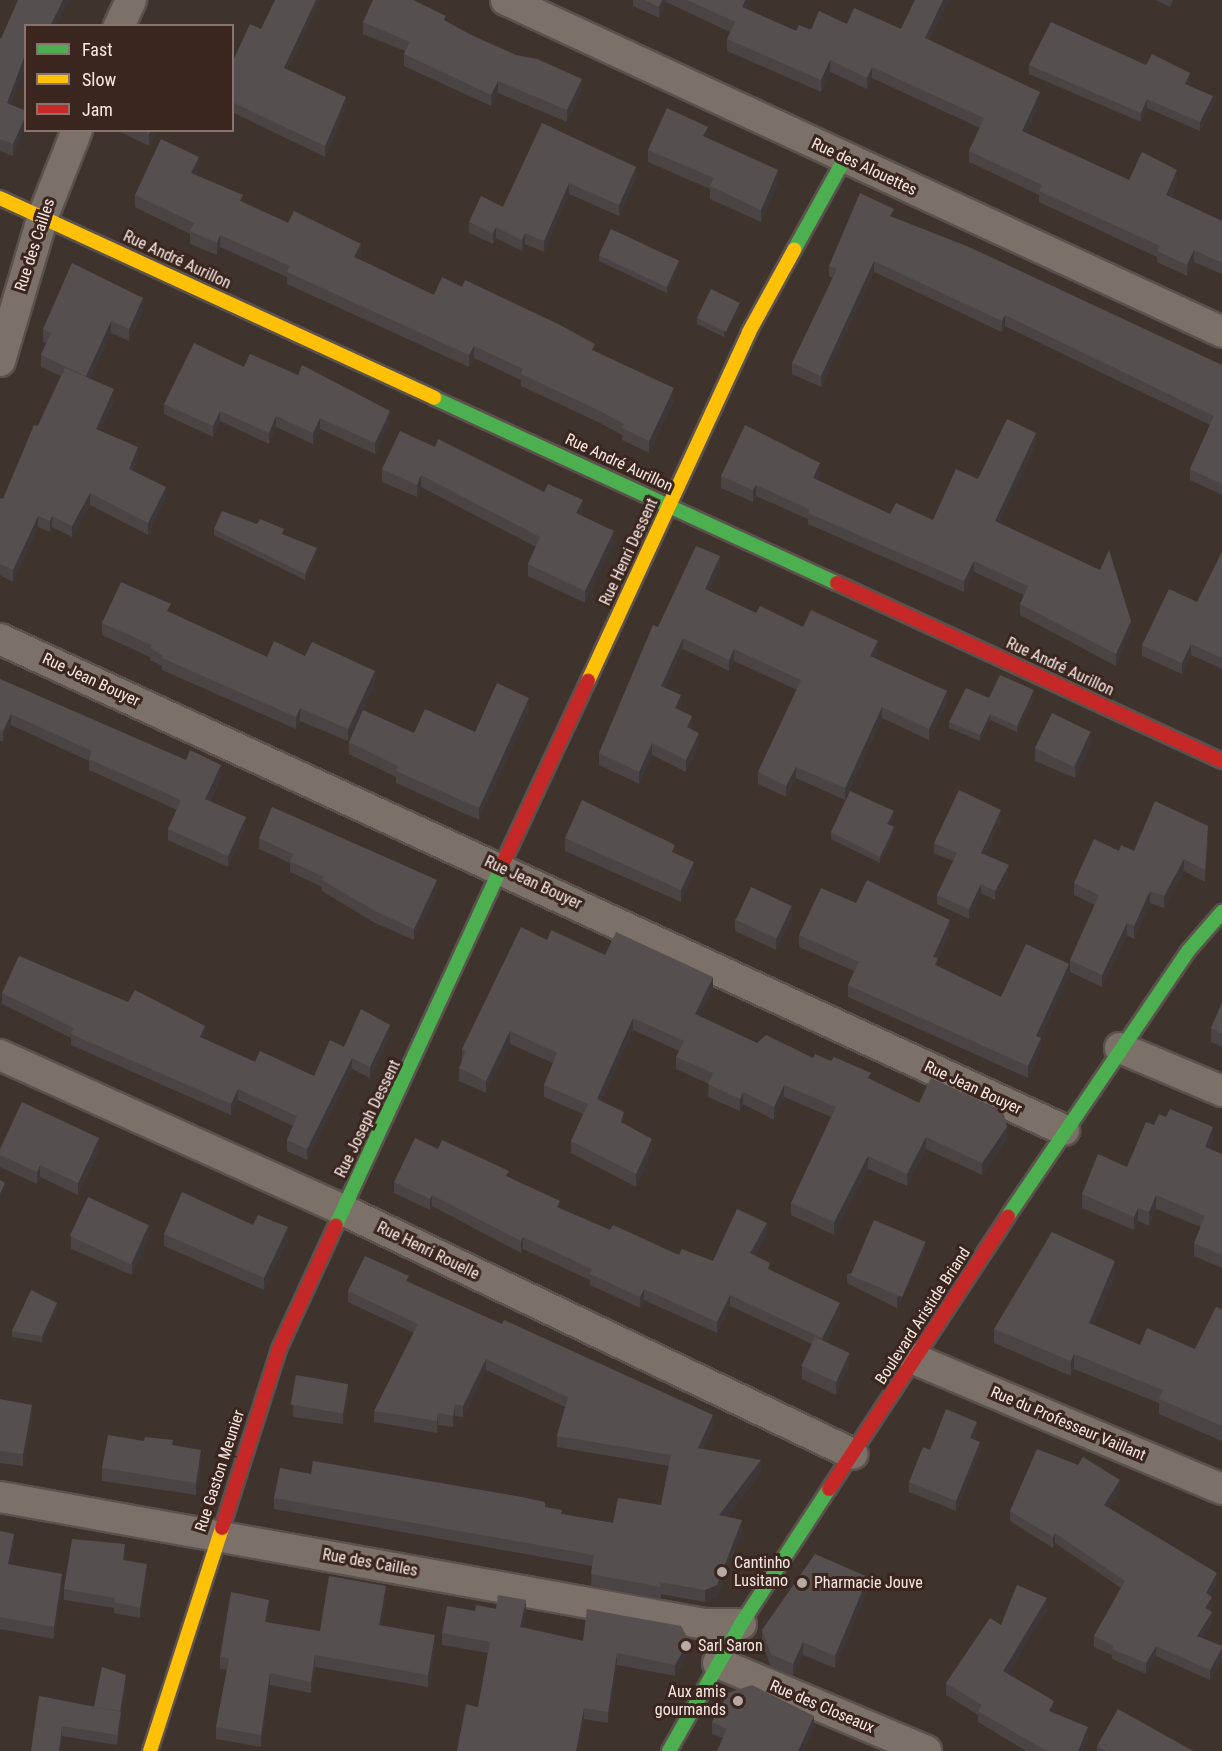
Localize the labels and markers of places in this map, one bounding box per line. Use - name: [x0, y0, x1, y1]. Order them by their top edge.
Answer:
- place label: Cantinho Lusitano: [734, 1553, 790, 1591]
- marker: Cantinho Lusitano: [715, 1565, 729, 1579]
- place label: Pharmacie Jouve: [814, 1573, 923, 1593]
- marker: Pharmacie Jouve: [795, 1576, 809, 1590]
- place label: Sarl Saron: [698, 1636, 763, 1656]
- marker: Sarl Saron: [679, 1639, 693, 1653]
- place label: Aux amis gourmands: [655, 1682, 726, 1720]
- marker: Aux amis gourmands: [731, 1694, 745, 1708]

